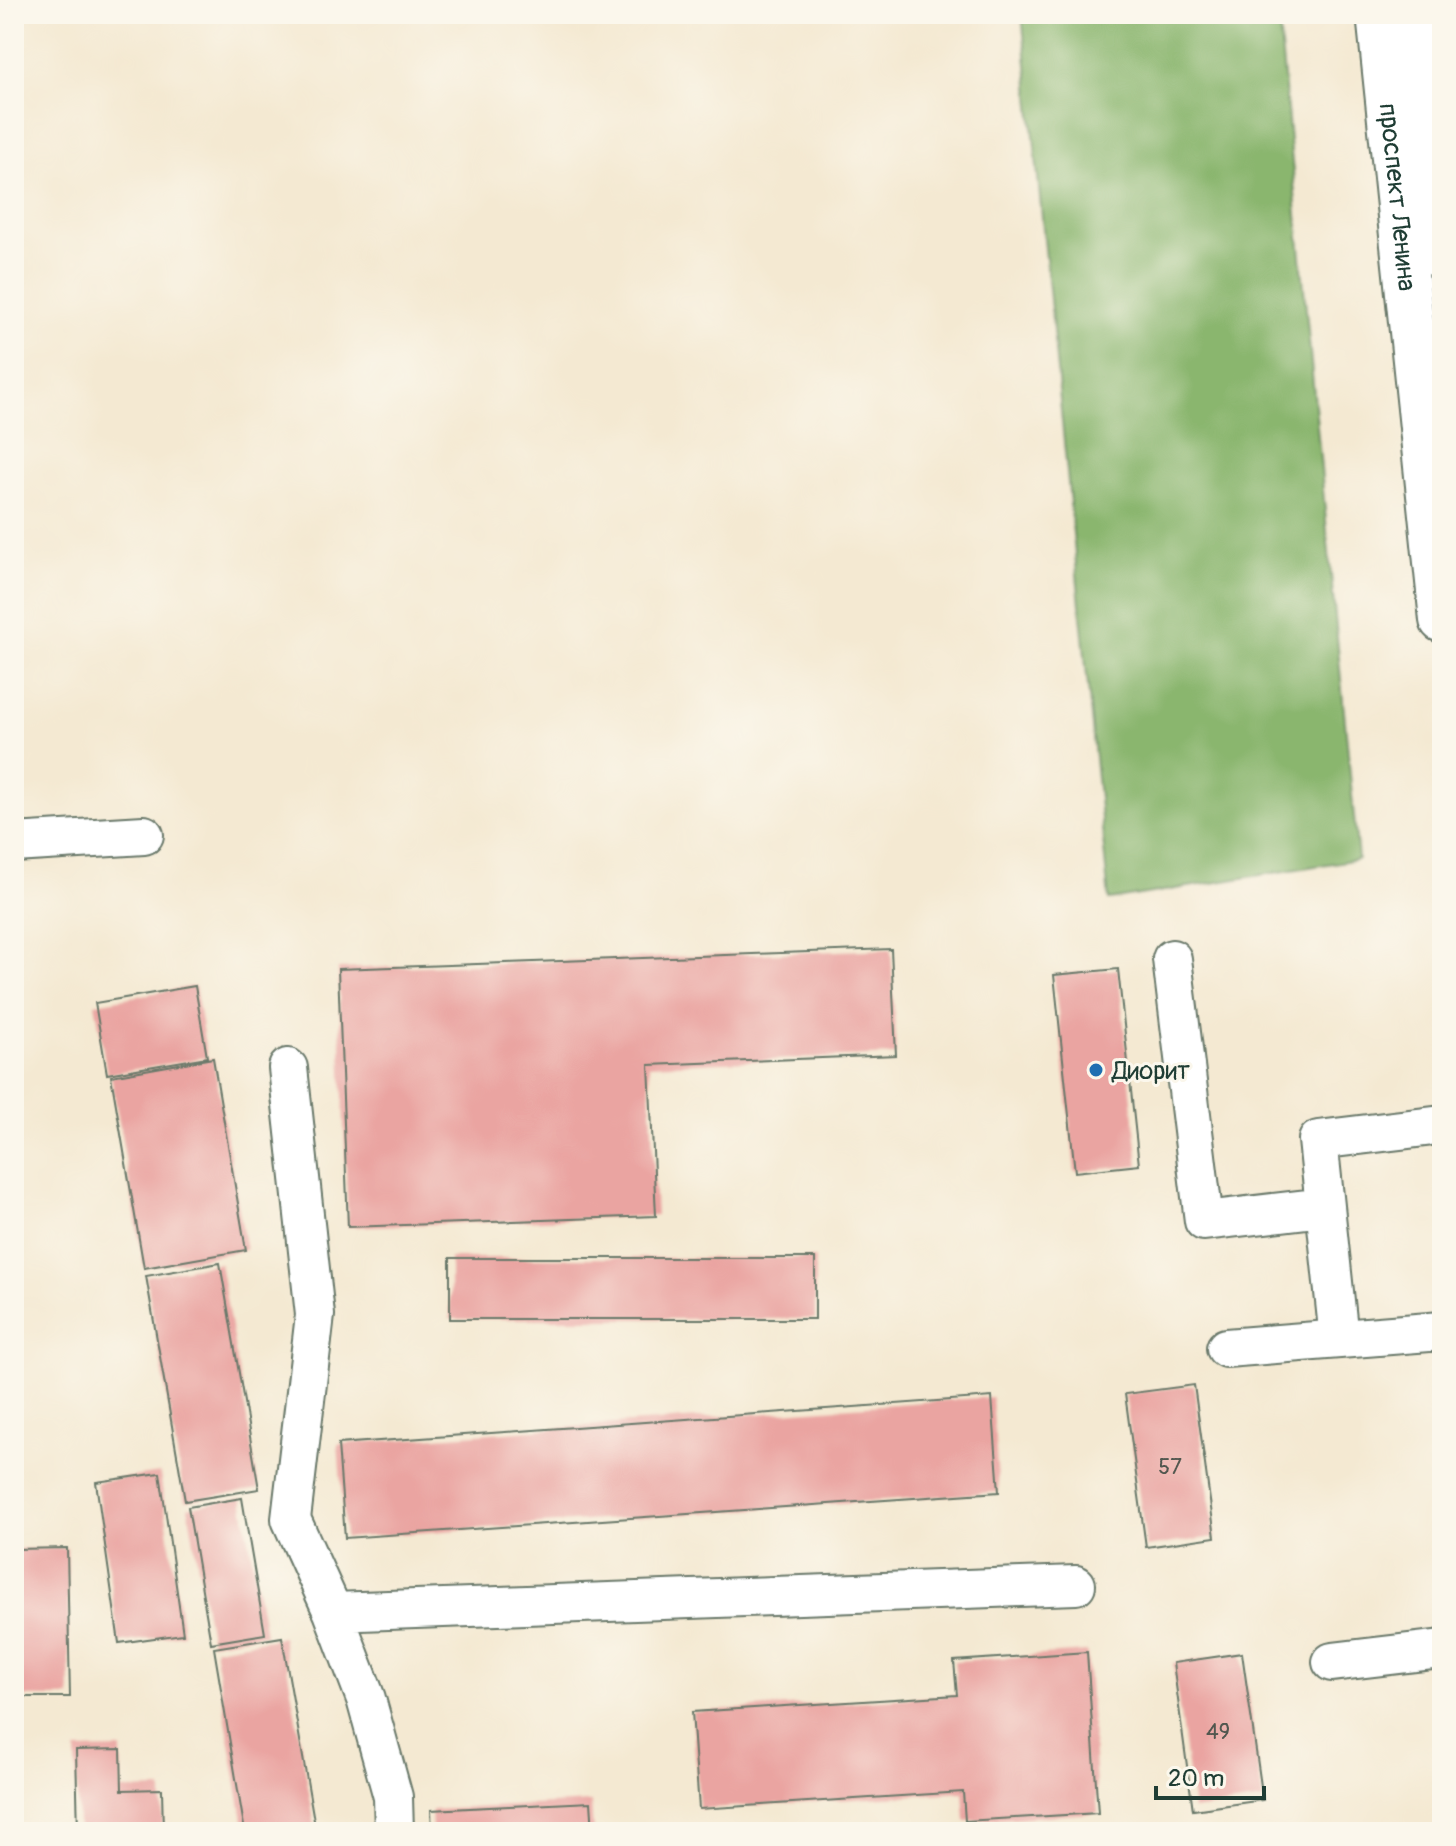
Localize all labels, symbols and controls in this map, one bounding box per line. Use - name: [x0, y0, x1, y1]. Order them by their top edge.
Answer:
- street label: проспект Ленина: [1371, 101, 1423, 293]
- place label: Диорит: [1111, 1055, 1190, 1087]
- marker: Диорит: [1087, 1061, 1105, 1079]
- house number: 57: [1158, 1453, 1182, 1481]
- house number: 49: [1206, 1718, 1230, 1746]
- scale bar: [1156, 1750, 1264, 1800]
- text: 20 m: [1168, 1764, 1224, 1793]

